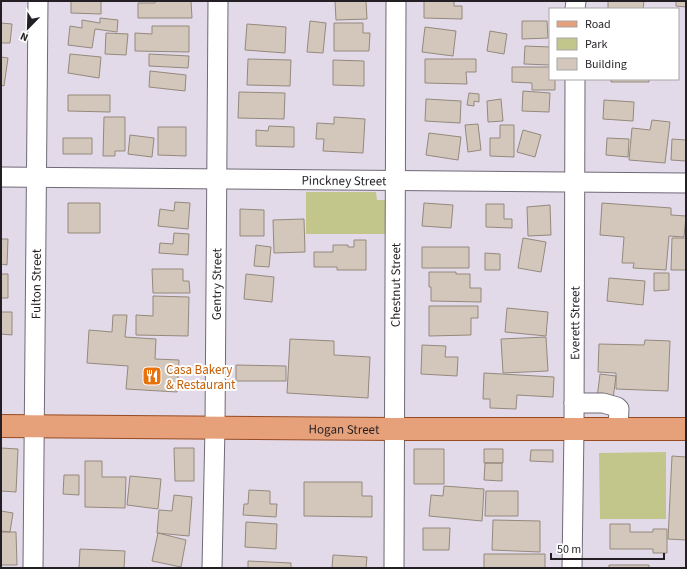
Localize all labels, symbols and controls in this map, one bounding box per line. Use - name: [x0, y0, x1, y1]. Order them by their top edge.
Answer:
- north arrow: [8, 8, 48, 48]
- legend: [549, 8, 679, 80]
- text: Road: [585, 16, 611, 33]
- text: N: [18, 28, 31, 45]
- text: Park: [585, 36, 607, 53]
- text: Building: [585, 56, 627, 73]
- street label: Pinckney Street: [301, 172, 387, 190]
- street label: Chestnut Street: [387, 242, 405, 327]
- street label: Gentry Street: [208, 247, 226, 320]
- street label: Fulton Street: [27, 248, 46, 319]
- street label: Everett Street: [566, 286, 584, 360]
- place label: Casa Bakery & Restaurant: [166, 361, 236, 394]
- restaurant icon: Casa Bakery & Restaurant: [141, 365, 163, 387]
- street label: Hogan Street: [309, 420, 380, 439]
- scale bar: [551, 535, 664, 561]
- text: 50 m: [557, 541, 581, 558]

